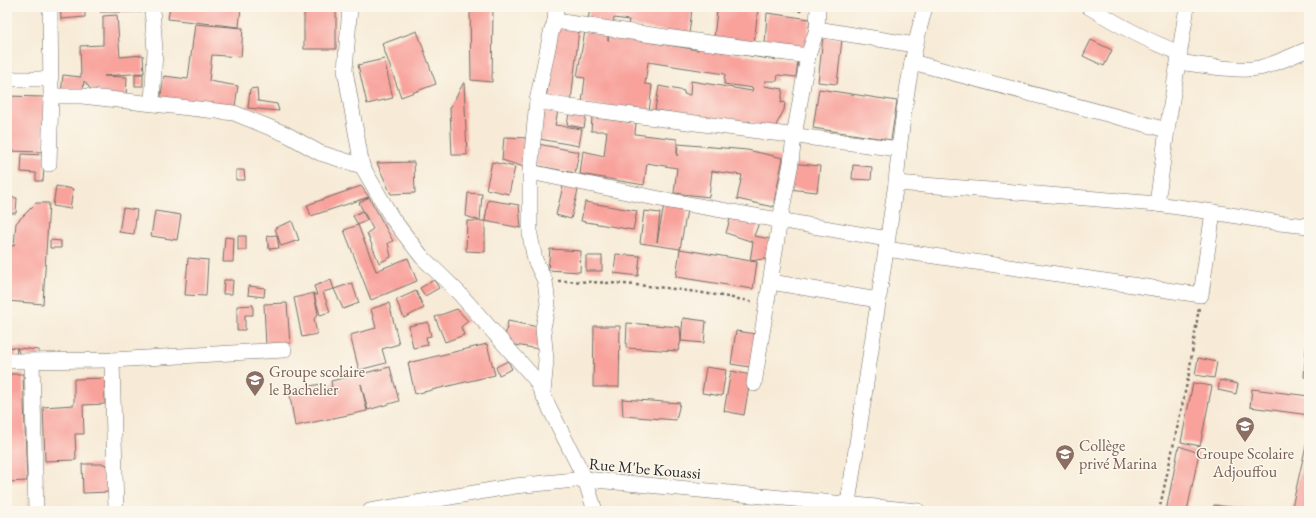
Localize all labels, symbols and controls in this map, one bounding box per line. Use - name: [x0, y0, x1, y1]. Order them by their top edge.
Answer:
- place label: Groupe scolaire le Bachelier: [269, 361, 365, 400]
- school or university icon: Groupe scolaire le Bachelier: [244, 369, 266, 397]
- school or university icon: Groupe Scolaire Adjouffou: [1234, 415, 1256, 443]
- place label: Collège privé Marina: [1079, 435, 1158, 474]
- school or university icon: Collège privé Marina: [1054, 443, 1076, 471]
- place label: Groupe Scolaire Adjouffou: [1196, 443, 1294, 482]
- street label: Rue M'be Kouassi: [588, 453, 702, 484]

